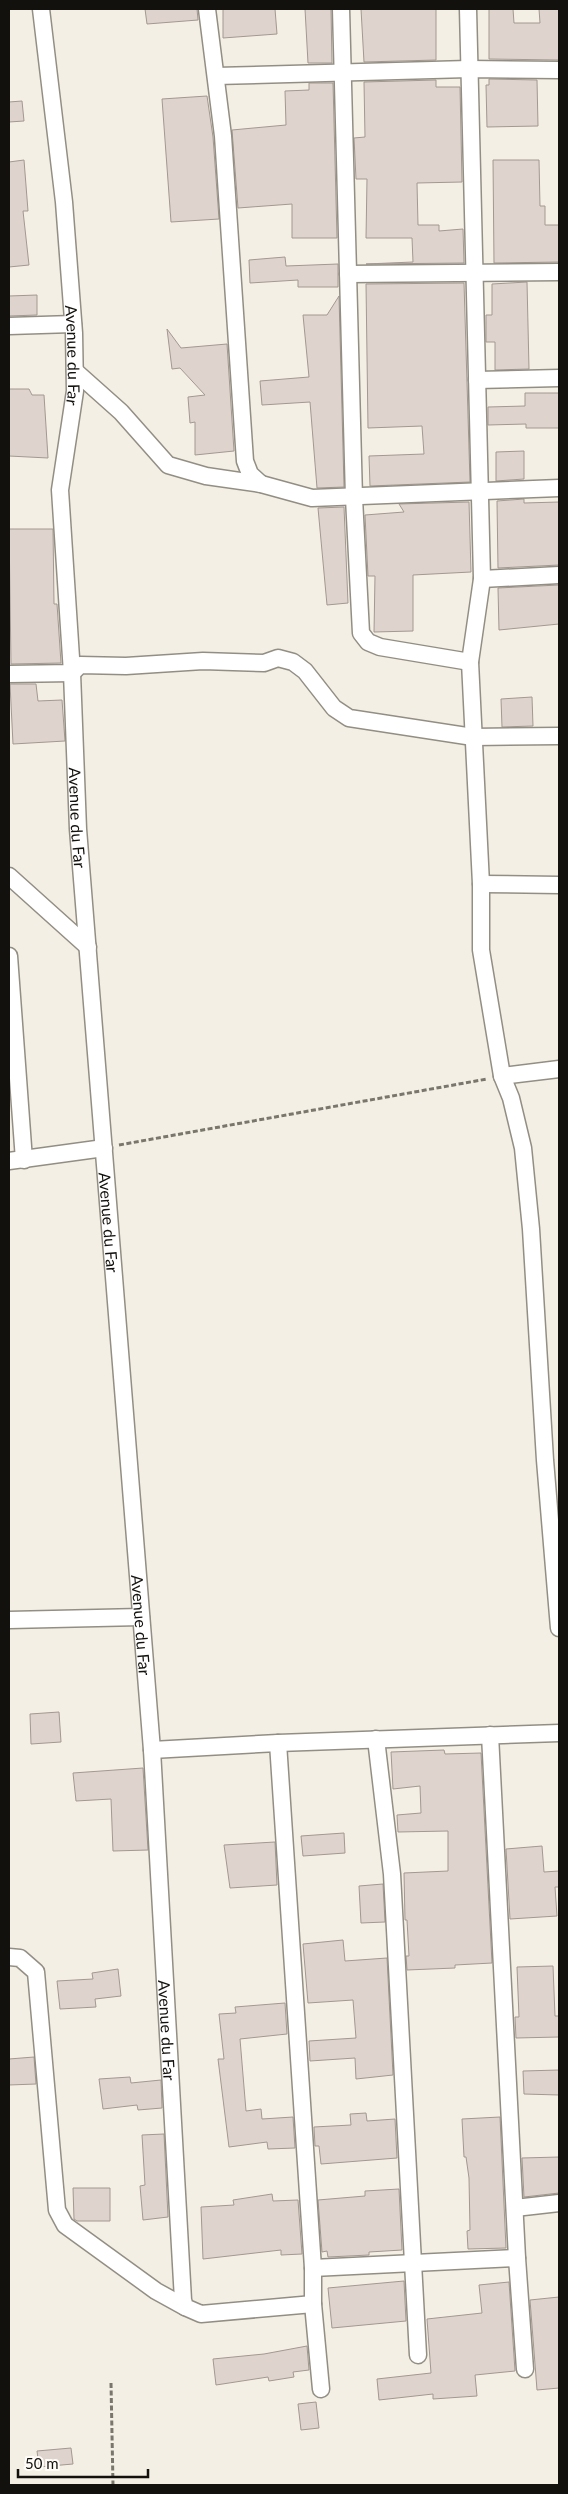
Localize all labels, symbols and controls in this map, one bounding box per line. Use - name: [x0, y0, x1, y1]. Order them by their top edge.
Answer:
- street label: Avenue du Far: [62, 304, 85, 407]
- street label: Avenue du Far: [66, 767, 91, 869]
- street label: Avenue du Far: [96, 1171, 123, 1274]
- street label: Avenue du Far: [128, 1574, 155, 1676]
- street label: Avenue du Far: [155, 1979, 180, 2081]
- scale bar: [18, 2446, 148, 2478]
- text: 50 m: [25, 2454, 59, 2472]

